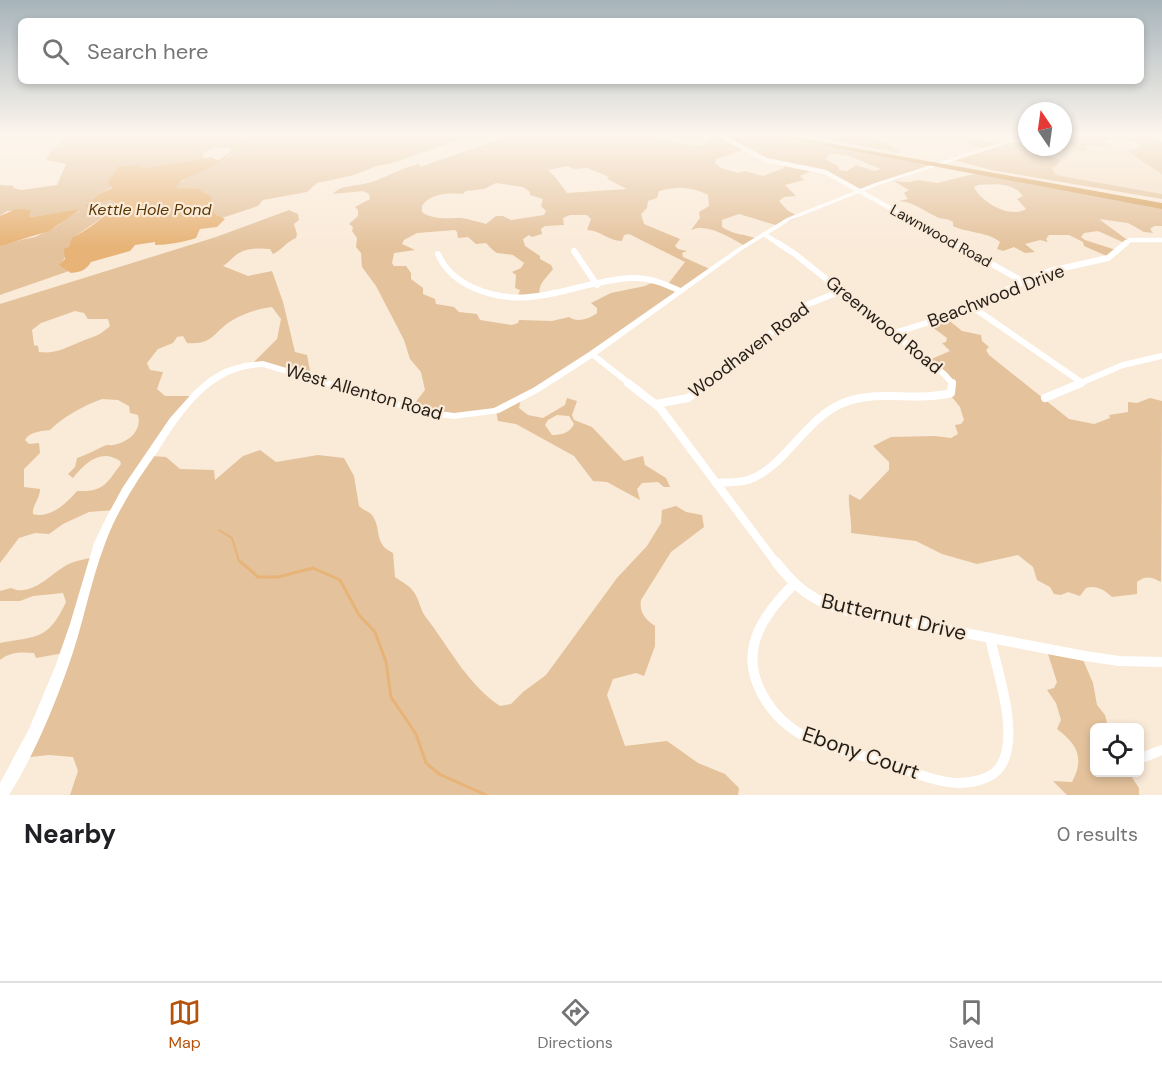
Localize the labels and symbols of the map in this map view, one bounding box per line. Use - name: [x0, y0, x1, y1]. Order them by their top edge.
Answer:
- north arrow: [1018, 102, 1072, 156]
- water label: Kettle Hole Pond: [89, 199, 212, 220]
- street label: Lawnwood Road: [887, 200, 995, 272]
- street label: Beachwood Drive: [924, 259, 1068, 333]
- street label: Greenwood Road: [821, 271, 947, 379]
- street label: Woodhaven Road: [684, 297, 814, 403]
- street label: West Allenton Road: [283, 358, 445, 426]
- street label: Butternut Drive: [819, 587, 969, 647]
- street label: Ebony Court: [799, 720, 923, 786]

